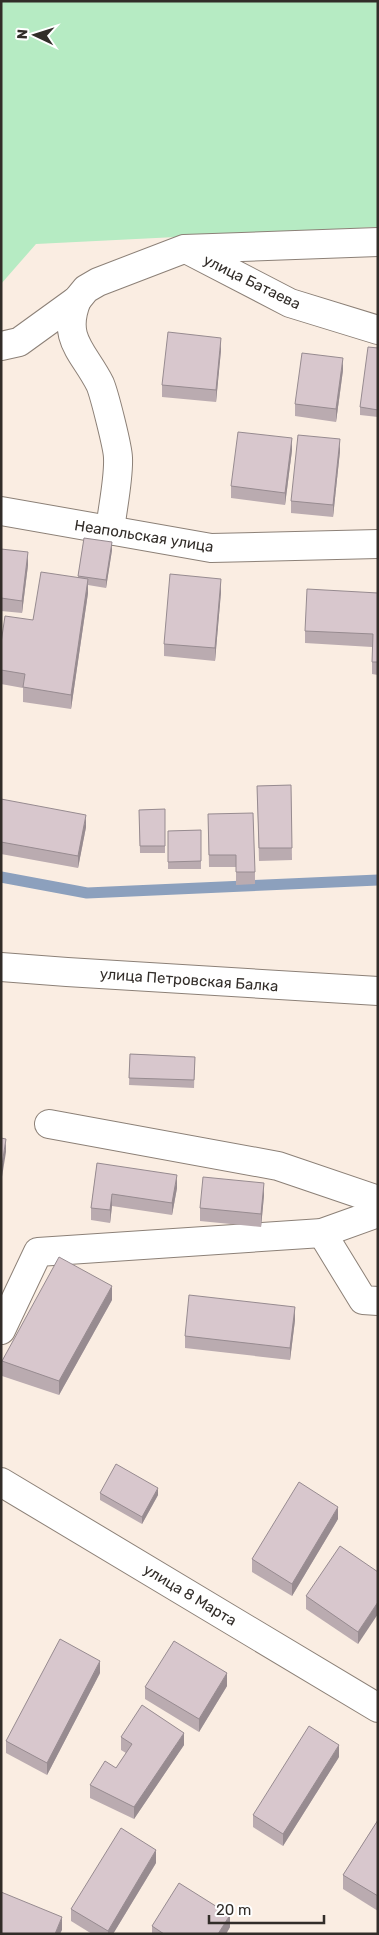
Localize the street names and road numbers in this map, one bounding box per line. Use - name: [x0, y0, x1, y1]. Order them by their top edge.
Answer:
- street label: улица Батаева: [201, 251, 303, 313]
- street label: Неапольская улица: [73, 516, 215, 556]
- street label: улица Петровская Балка: [99, 965, 279, 995]
- street label: улица 8 Марта: [140, 1560, 240, 1630]

